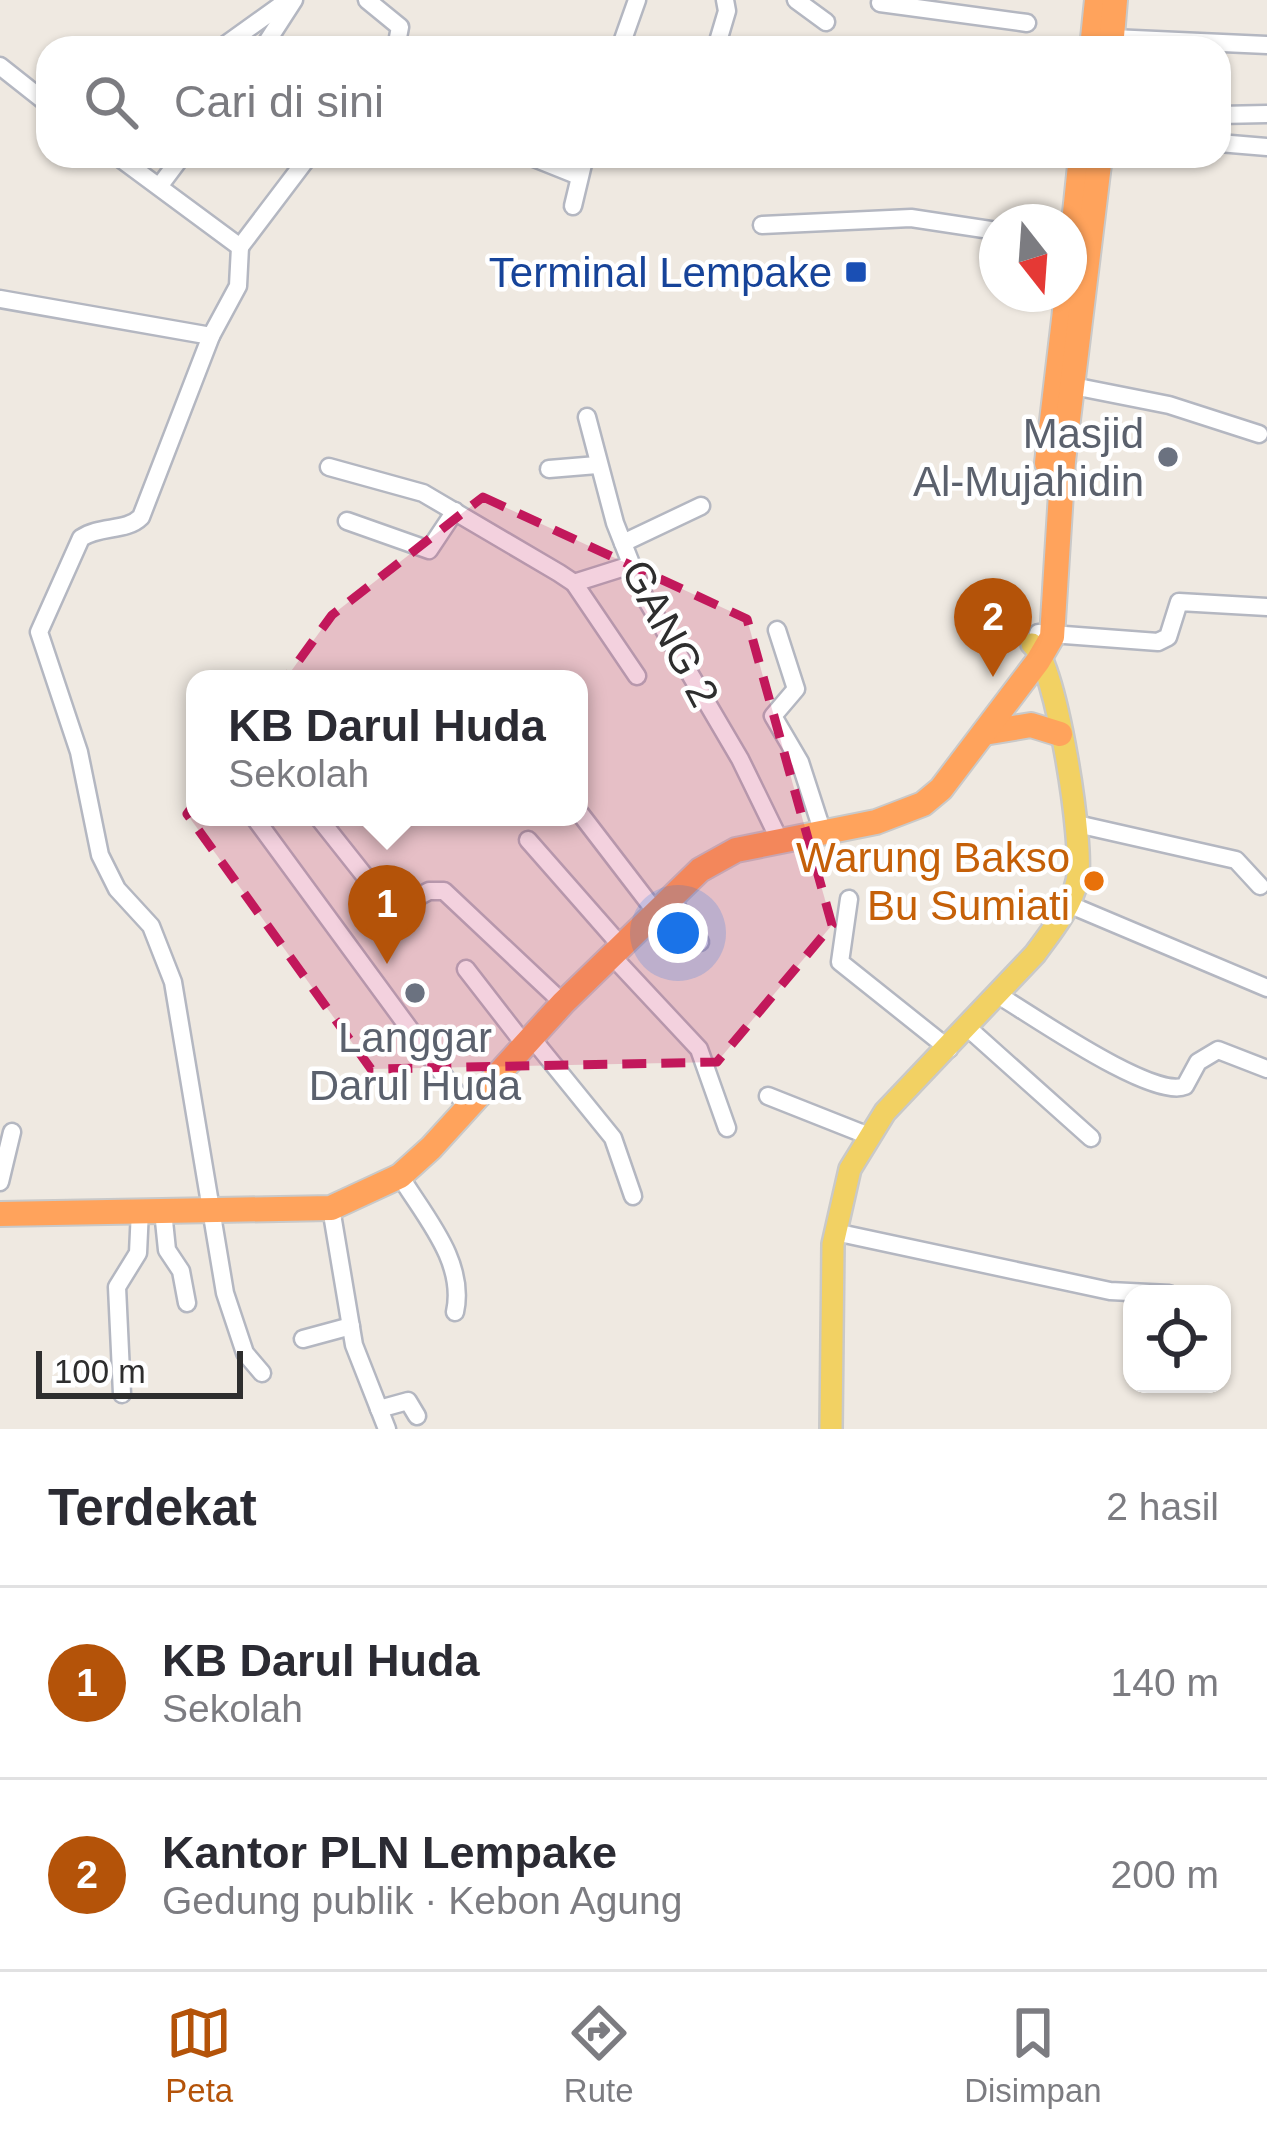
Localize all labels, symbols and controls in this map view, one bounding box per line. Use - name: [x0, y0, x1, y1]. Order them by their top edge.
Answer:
- search box: [36, 36, 1231, 168]
- icon: search: [78, 69, 144, 135]
- text: Cari di sini: [174, 76, 384, 127]
- north arrow: [979, 204, 1087, 312]
- place label: Terminal Lempake: [489, 249, 832, 296]
- marker: Terminal Lempake: [843, 259, 869, 285]
- place label: Masjid Al-Mujahidin: [913, 410, 1144, 505]
- marker: Masjid Al-Mujahidin: [1155, 444, 1181, 470]
- street label: GANG 2: [613, 552, 729, 714]
- pin: 2: [954, 578, 1032, 677]
- popup: [186, 670, 588, 826]
- text: KB Darul Huda: [228, 700, 546, 751]
- text: Sekolah: [228, 752, 369, 795]
- place label: Warung Bakso Bu Sumiati: [796, 834, 1070, 929]
- pin: 1: [348, 865, 426, 964]
- marker: Warung Bakso Bu Sumiati: [1081, 868, 1107, 894]
- your location: [648, 903, 708, 963]
- marker: Langgar Darul Huda: [402, 980, 428, 1006]
- place label: Langgar Darul Huda: [309, 1014, 522, 1109]
- map controls: [1123, 1285, 1231, 1393]
- button: locate: [1123, 1285, 1231, 1393]
- scale bar: [36, 1345, 243, 1398]
- text: 100 m: [54, 1353, 146, 1390]
- text: Terdekat: [48, 1479, 257, 1536]
- text: 2 hasil: [1106, 1485, 1219, 1528]
- text: KB Darul Huda: [162, 1635, 480, 1686]
- text: 1: [76, 1661, 98, 1704]
- text: 140 m: [1111, 1661, 1219, 1704]
- text: Sekolah: [162, 1687, 303, 1730]
- text: Kantor PLN Lempake: [162, 1827, 617, 1878]
- text: 2: [76, 1853, 98, 1896]
- text: 200 m: [1111, 1853, 1219, 1896]
- text: Gedung publik · Kebon Agung: [162, 1879, 682, 1922]
- tab: Peta: [165, 2000, 233, 2110]
- tab: Rute: [564, 2000, 634, 2110]
- tab: Disimpan: [964, 2000, 1102, 2110]

